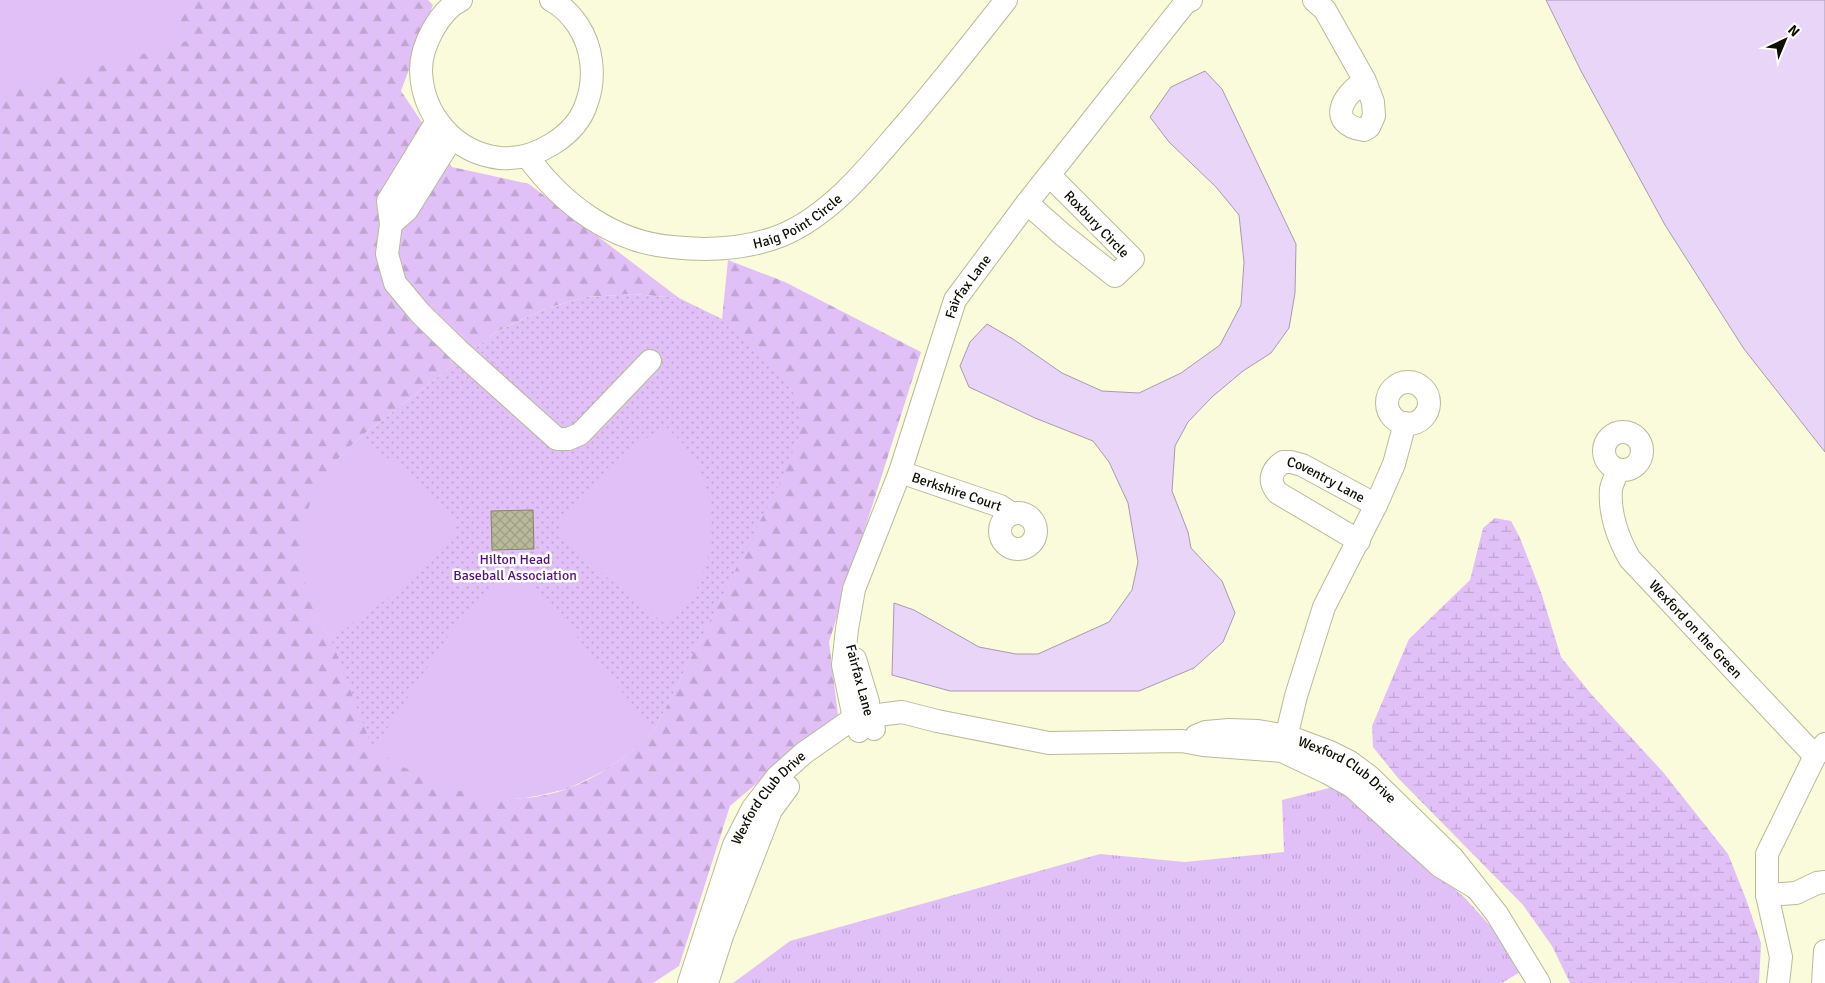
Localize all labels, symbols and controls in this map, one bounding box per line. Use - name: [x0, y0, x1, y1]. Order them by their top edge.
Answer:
- north arrow: [1760, 15, 1810, 65]
- text: N: [1784, 22, 1803, 41]
- street label: Roxbury Circle: [1060, 187, 1133, 261]
- street label: Haig Point Circle: [751, 190, 846, 253]
- street label: Fairfax Lane: [942, 251, 995, 321]
- street label: Coventry Lane: [1285, 453, 1368, 506]
- street label: Berkshire Court: [909, 469, 1004, 515]
- park label: Hilton Head Baseball Association: [453, 551, 577, 584]
- street label: Wexford on the Green: [1645, 577, 1746, 682]
- street label: Fairfax Lane: [842, 642, 877, 718]
- street label: Wexford Club Drive: [1296, 733, 1400, 807]
- street label: Wexford Club Drive: [728, 748, 809, 848]

